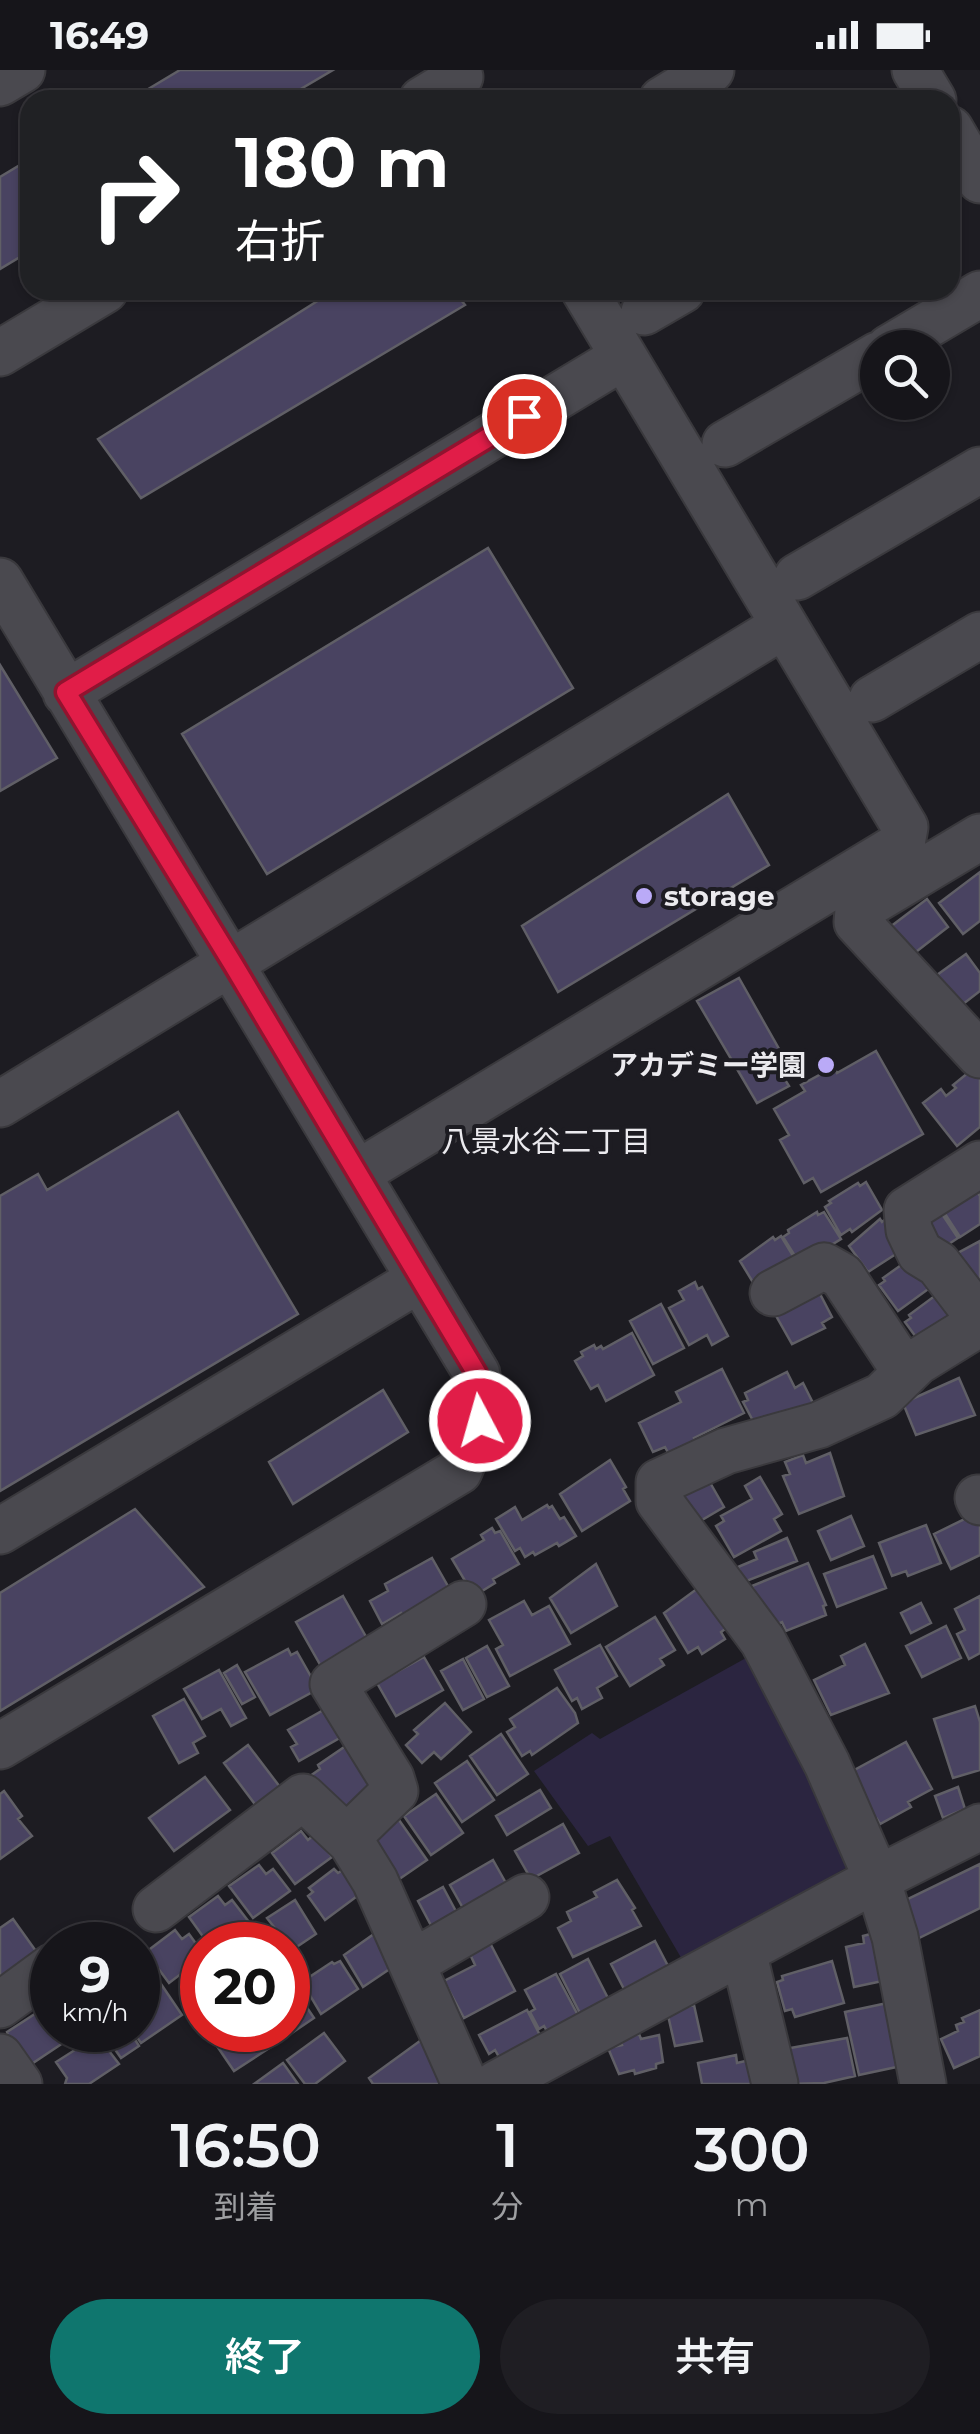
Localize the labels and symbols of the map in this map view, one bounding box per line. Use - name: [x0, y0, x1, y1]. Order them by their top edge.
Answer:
- pin: [482, 374, 567, 459]
- place label: storage: [664, 879, 775, 913]
- marker: storage: [633, 885, 655, 907]
- place label: アカデミー学園: [610, 1048, 806, 1082]
- marker: アカデミー学園: [815, 1054, 837, 1076]
- district label: 八景水谷二丁目: [441, 1123, 651, 1160]
- position arrow: [428, 1369, 532, 1473]
- speed limit sign: 20: [180, 1922, 310, 2052]

